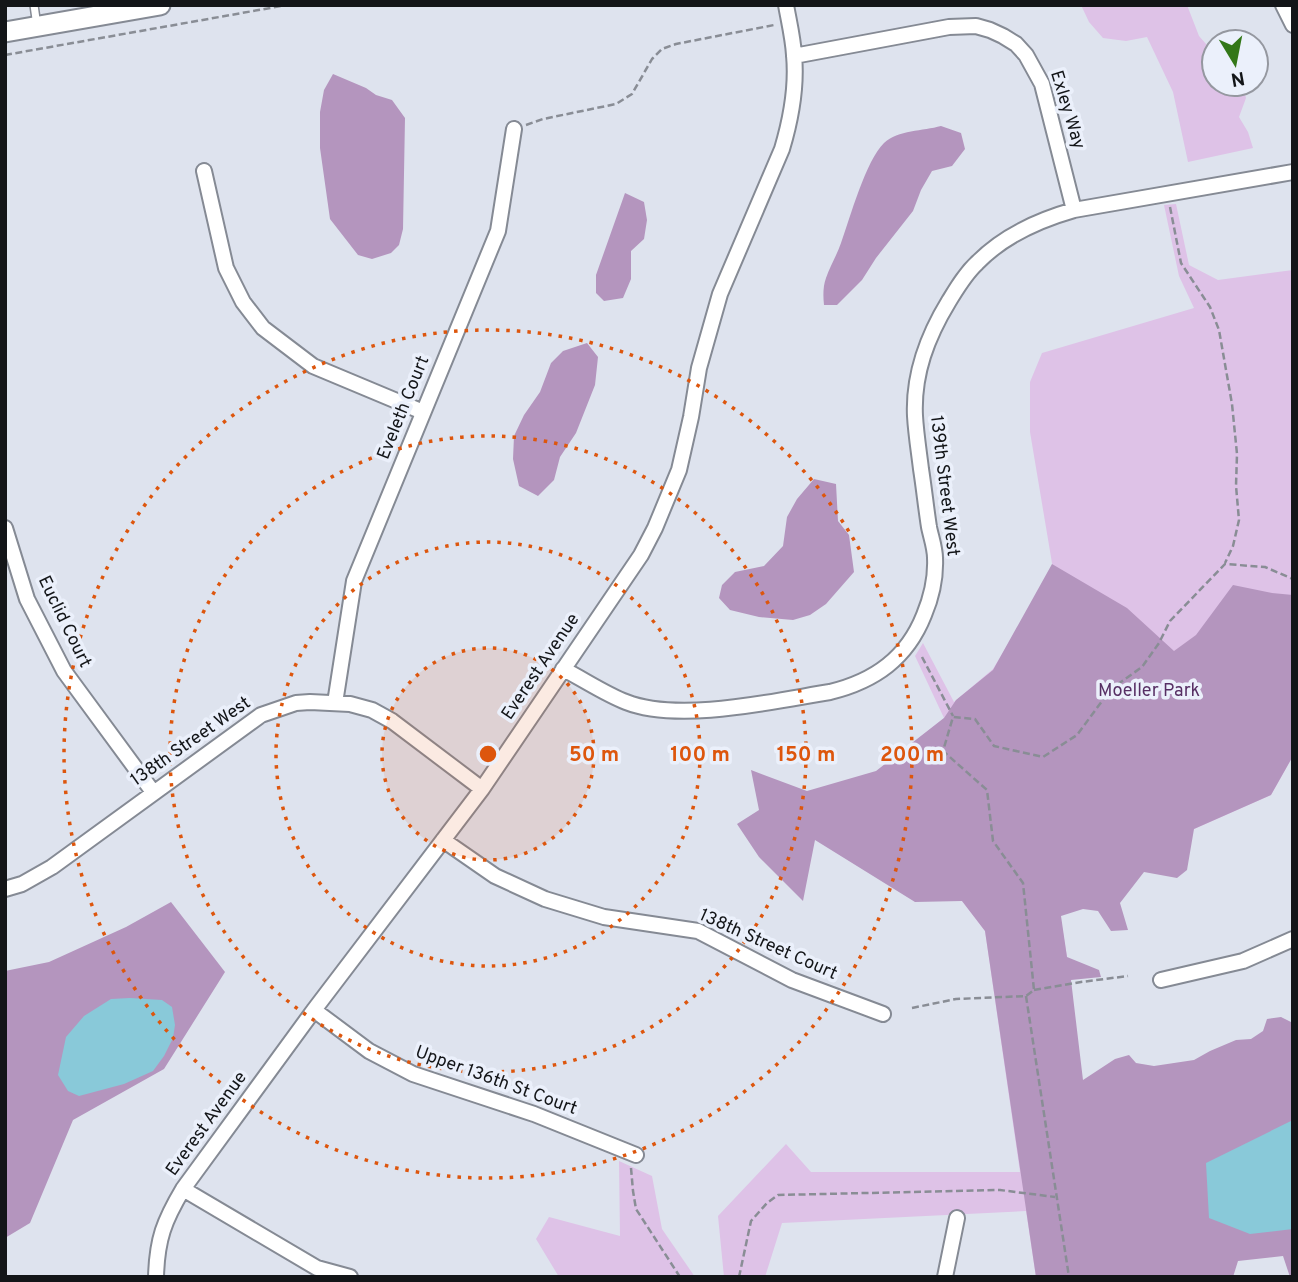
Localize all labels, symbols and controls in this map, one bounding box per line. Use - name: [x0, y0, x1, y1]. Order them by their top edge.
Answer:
- north arrow: [1200, 28, 1270, 98]
- text: N: [1229, 65, 1246, 91]
- street label: Exley Way: [1044, 68, 1090, 152]
- street label: Eveleth Court: [373, 353, 435, 463]
- street label: 139th Street West: [924, 414, 964, 558]
- street label: Euclid Court: [32, 572, 96, 672]
- street label: Everest Avenue: [497, 609, 585, 725]
- park label: Moeller Park: [1098, 680, 1200, 703]
- street label: 138th Street West: [126, 692, 256, 792]
- centre of rings: [476, 742, 500, 766]
- text: 50 m: [569, 742, 619, 769]
- text: 100 m: [670, 742, 730, 769]
- text: 150 m: [777, 742, 835, 769]
- text: 200 m: [880, 742, 944, 769]
- street label: 138th Street Court: [695, 904, 841, 986]
- street label: Upper 136th St Court: [412, 1041, 580, 1121]
- street label: Everest Avenue: [161, 1067, 253, 1181]

